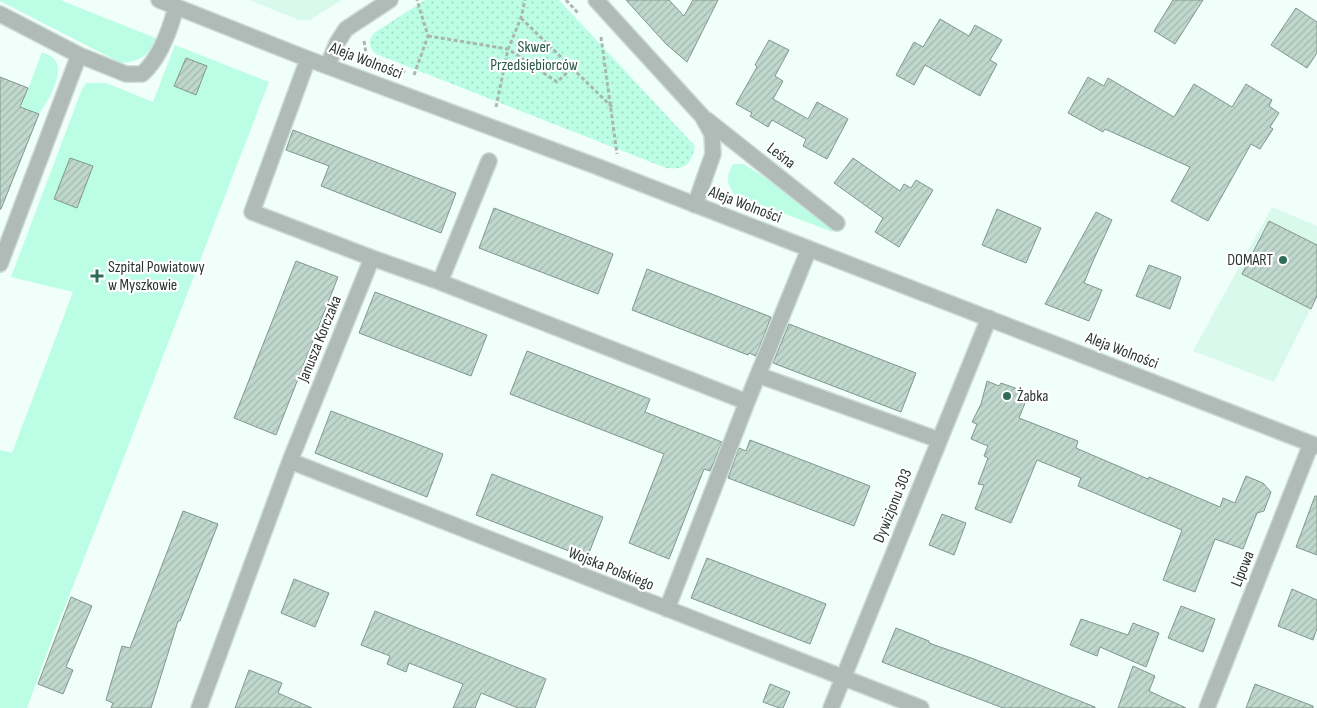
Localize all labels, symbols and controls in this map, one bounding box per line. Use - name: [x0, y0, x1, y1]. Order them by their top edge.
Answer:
- street label: Aleja Wolności: [326, 38, 405, 84]
- park label: Skwer Przedsiębiorców: [490, 38, 578, 75]
- street label: Leśna: [763, 139, 799, 173]
- street label: Aleja Wolności: [705, 182, 784, 228]
- place label: DOMART: [1227, 251, 1273, 270]
- marker: DOMART: [1277, 254, 1289, 266]
- place label: Szpital Powiatowy w Myszkowie: [108, 258, 205, 295]
- marker: Szpital Powiatowy w Myszkowie: [90, 269, 104, 283]
- street label: Janusza Korczaka: [294, 293, 346, 386]
- street label: Aleja Wolności: [1082, 328, 1161, 374]
- place label: Żabka: [1017, 387, 1049, 406]
- marker: Żabka: [1001, 390, 1013, 402]
- street label: Dywizjonu 303: [870, 466, 916, 546]
- street label: Wojska Polskiego: [565, 543, 657, 595]
- street label: Lipowa: [1227, 548, 1259, 590]

